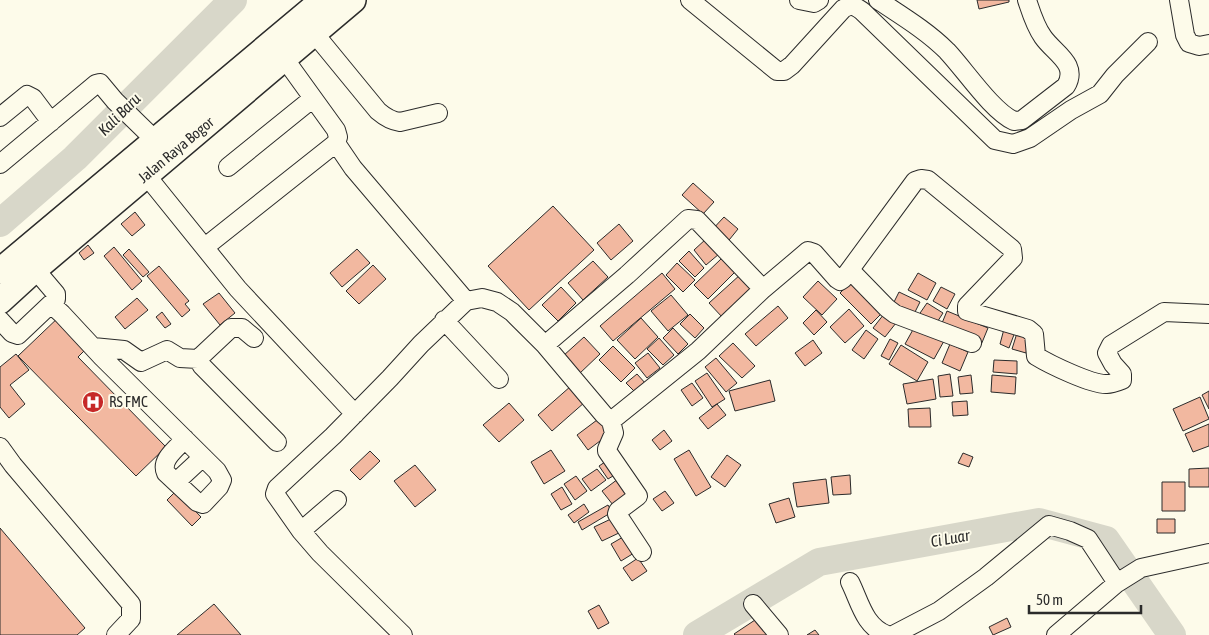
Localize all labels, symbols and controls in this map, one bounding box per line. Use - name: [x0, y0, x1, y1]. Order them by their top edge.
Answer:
- water label: Kali Baru: [94, 89, 144, 139]
- street label: Jalan Raya Bogor: [134, 113, 217, 186]
- hospital icon: RS FMC: [81, 390, 105, 414]
- place label: RS FMC: [109, 393, 148, 410]
- water label: Ci Luar: [929, 526, 972, 550]
- scale bar: [1029, 582, 1142, 614]
- text: 50 m: [1036, 591, 1063, 608]

